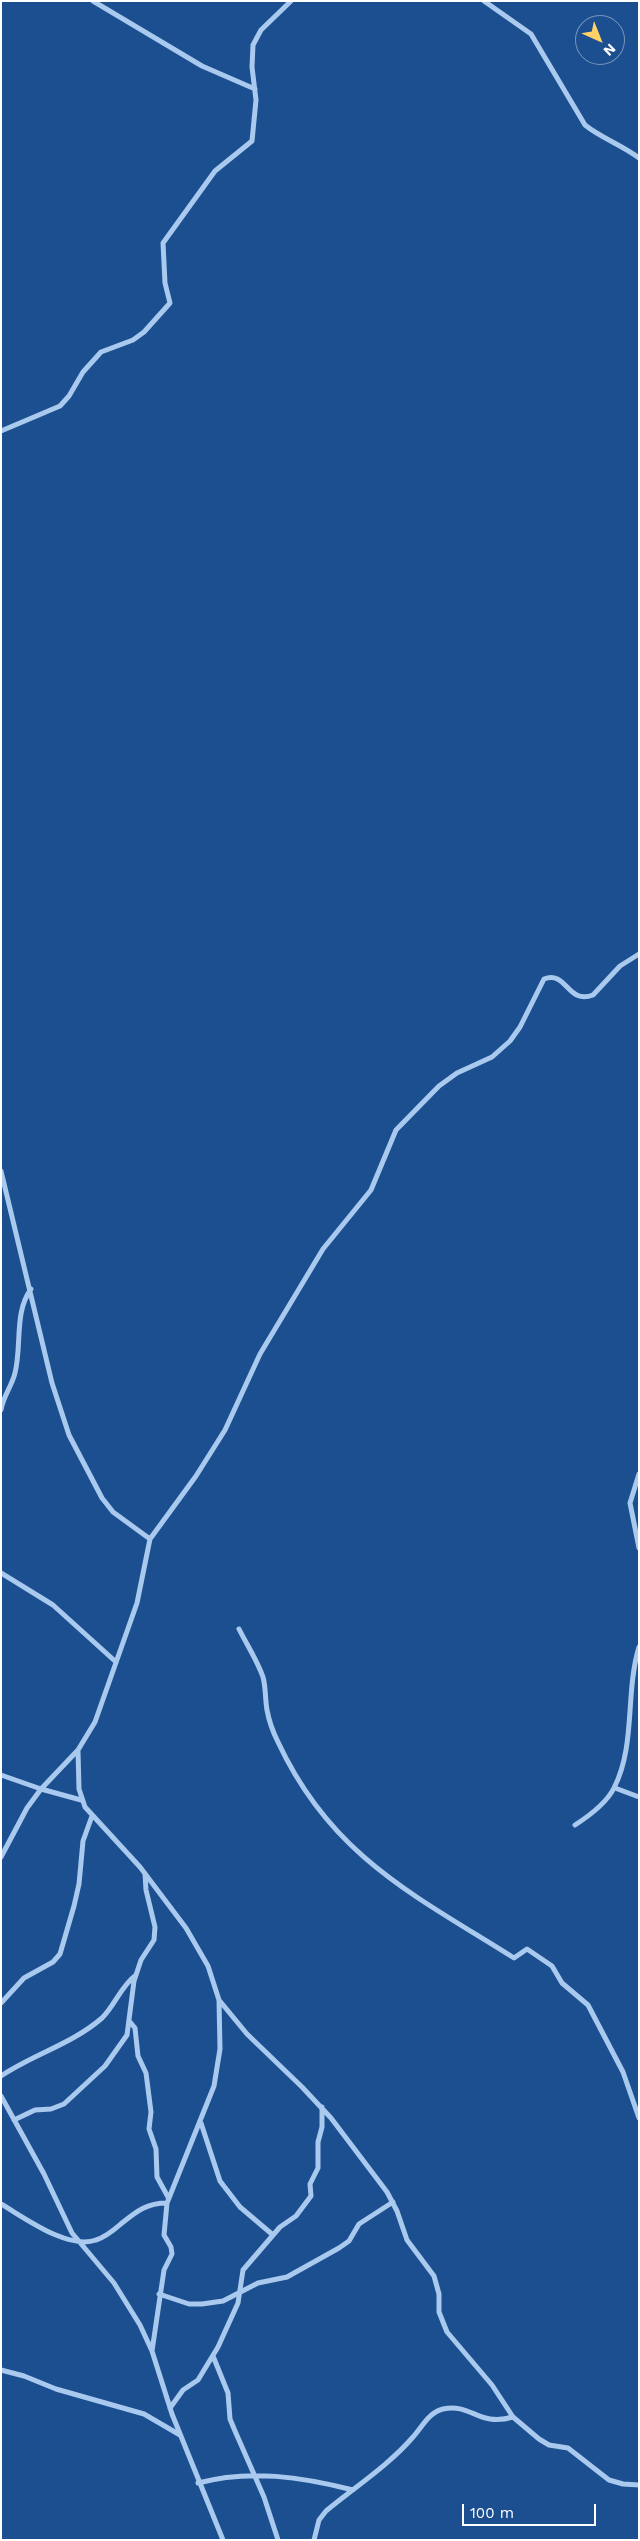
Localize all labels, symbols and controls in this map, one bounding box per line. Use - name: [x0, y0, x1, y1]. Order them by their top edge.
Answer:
- north arrow: [575, 15, 625, 65]
- text: N: [600, 41, 619, 59]
- scale bar: [465, 2494, 599, 2526]
- text: 100 m: [470, 2504, 514, 2522]

